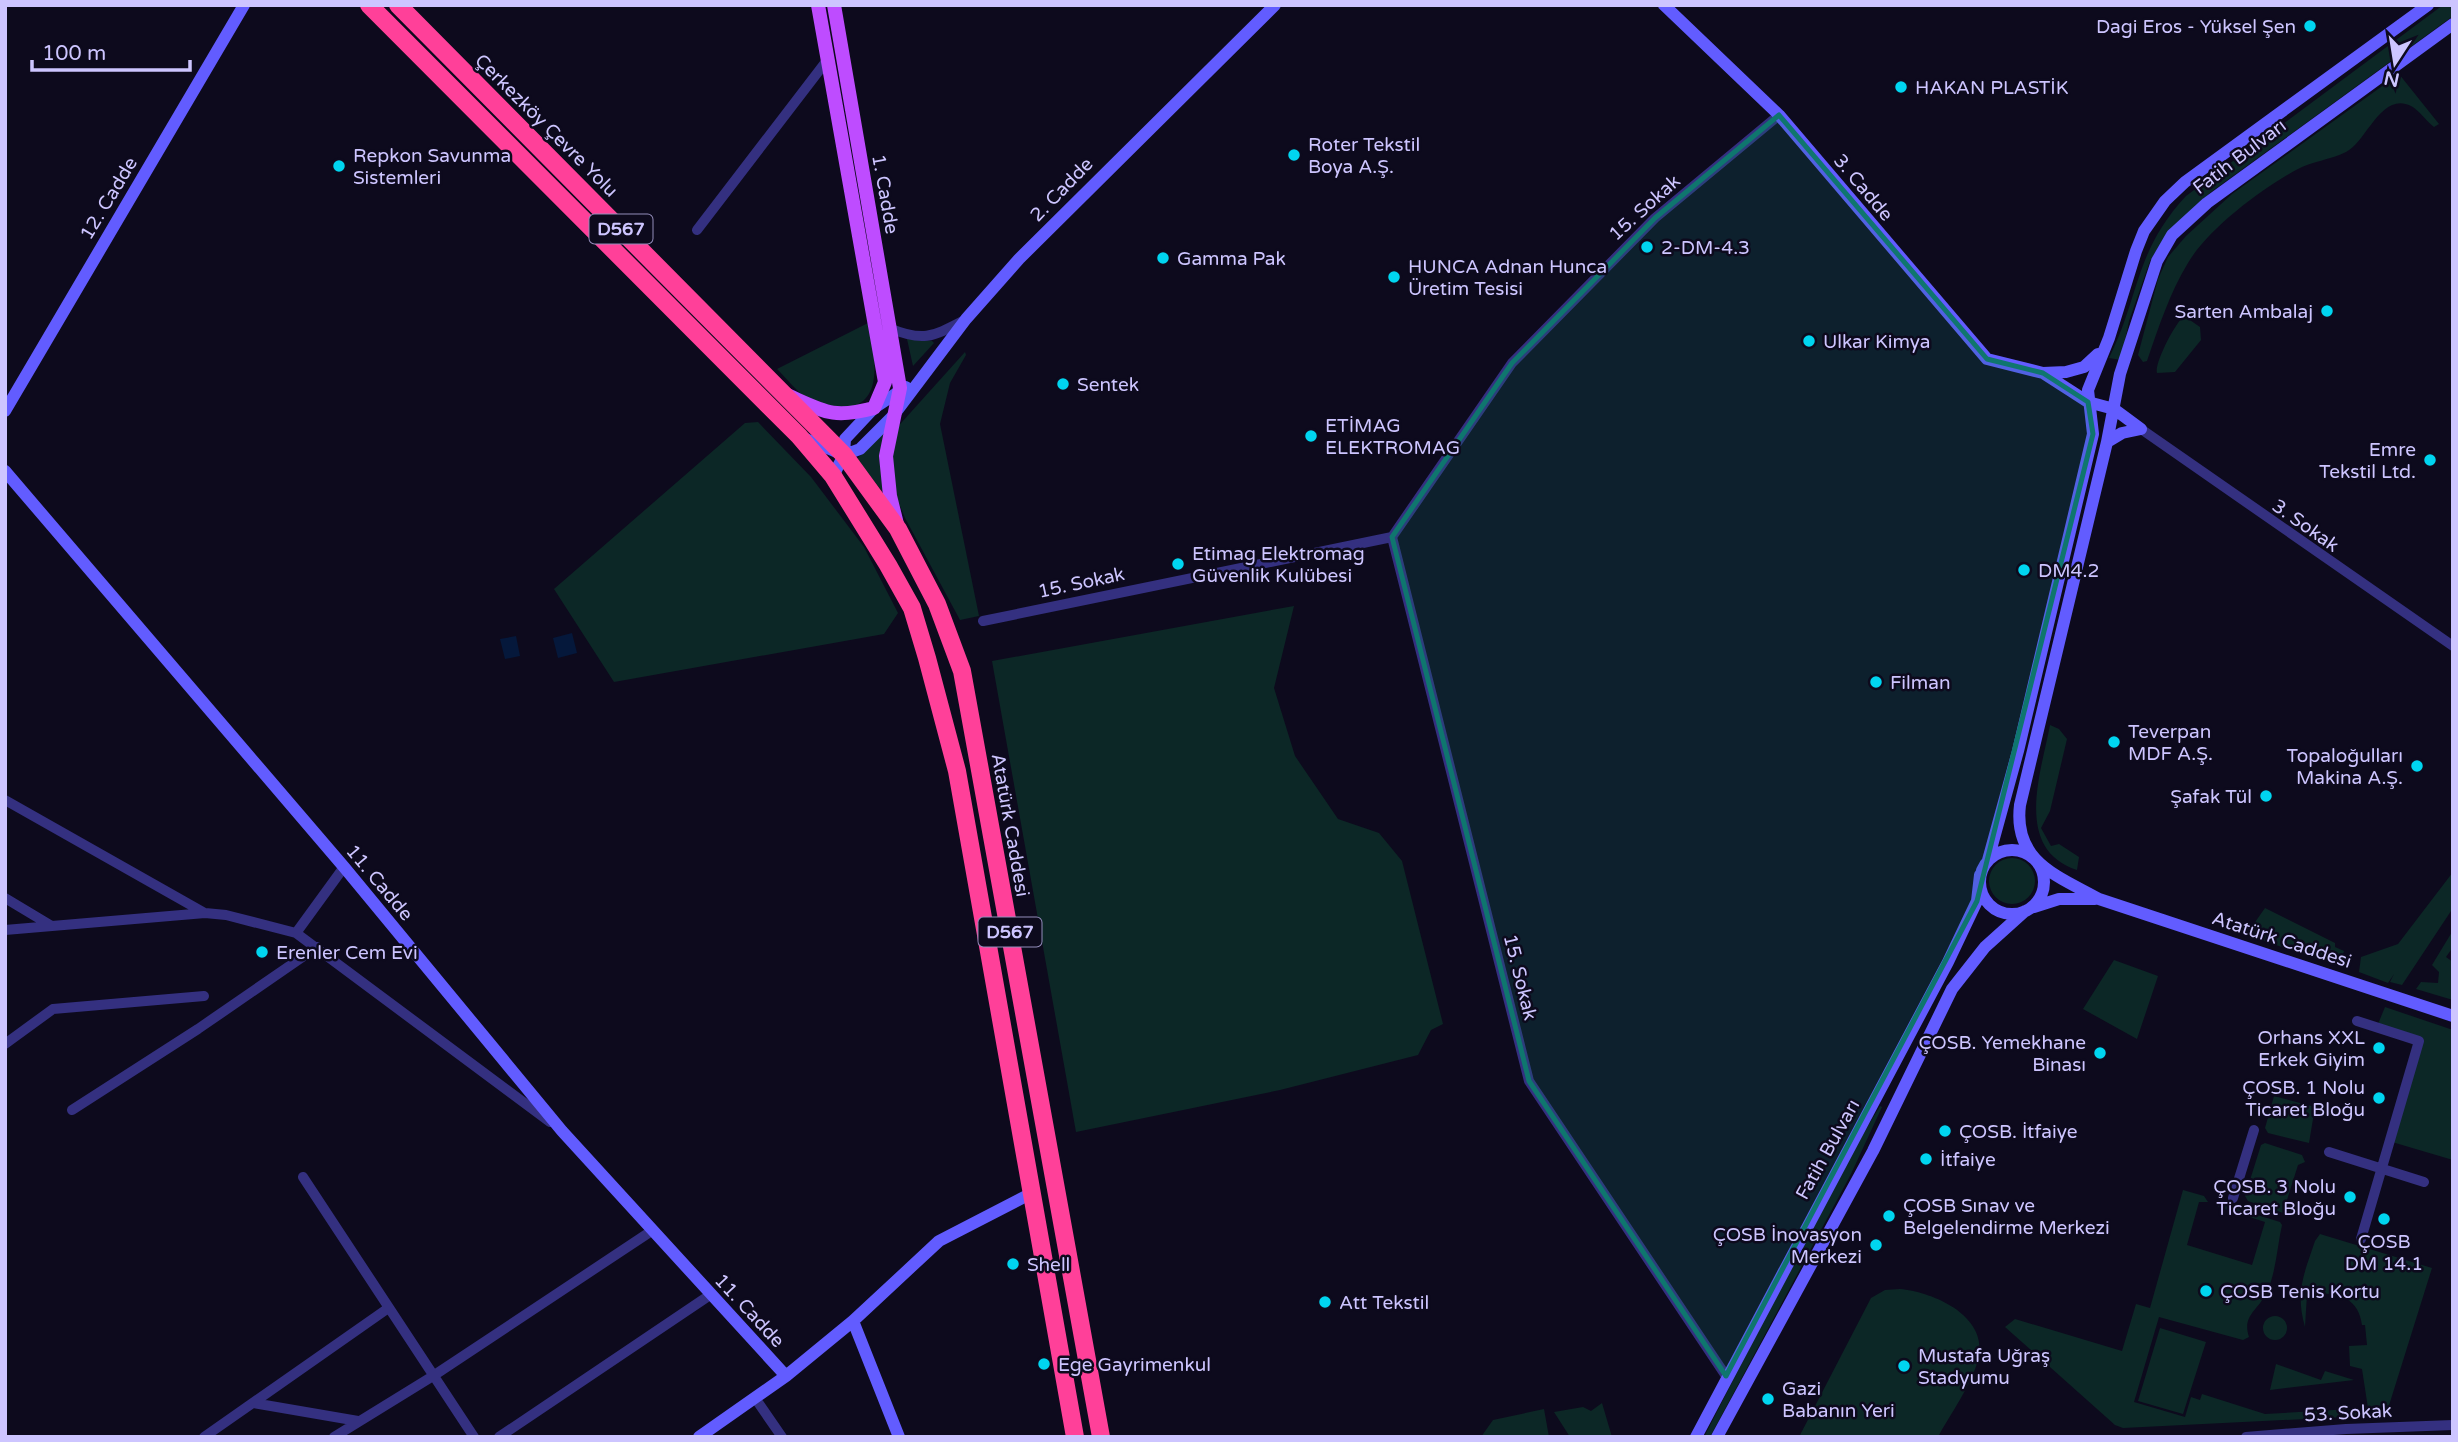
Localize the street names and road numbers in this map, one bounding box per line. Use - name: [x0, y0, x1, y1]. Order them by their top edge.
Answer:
- street label: Çerkezköy Çevre Yolu: [470, 50, 622, 202]
- street label: Fatih Bulvarı: [2189, 115, 2291, 199]
- street label: 3. Cadde: [1829, 150, 1898, 226]
- street label: 12. Cadde: [76, 153, 142, 244]
- street label: 1. Cadde: [867, 153, 903, 236]
- street label: 2. Cadde: [1026, 153, 1098, 226]
- street label: 15. Sokak: [1605, 170, 1685, 245]
- road number: D567: [590, 214, 652, 244]
- street label: 3. Sokak: [2268, 495, 2343, 557]
- street label: 15. Sokak: [1036, 563, 1127, 603]
- street label: Atatürk Caddesi: [987, 752, 1033, 899]
- street label: 11. Cadde: [341, 840, 417, 925]
- street label: Atatürk Caddesi: [2209, 907, 2354, 973]
- road number: D567: [978, 917, 1042, 946]
- street label: 15. Sokak: [1499, 932, 1541, 1023]
- street label: Fatih Bulvarı: [1791, 1096, 1864, 1203]
- street label: 11. Cadde: [710, 1269, 789, 1352]
- street label: 53. Sokak: [2303, 1400, 2393, 1426]

